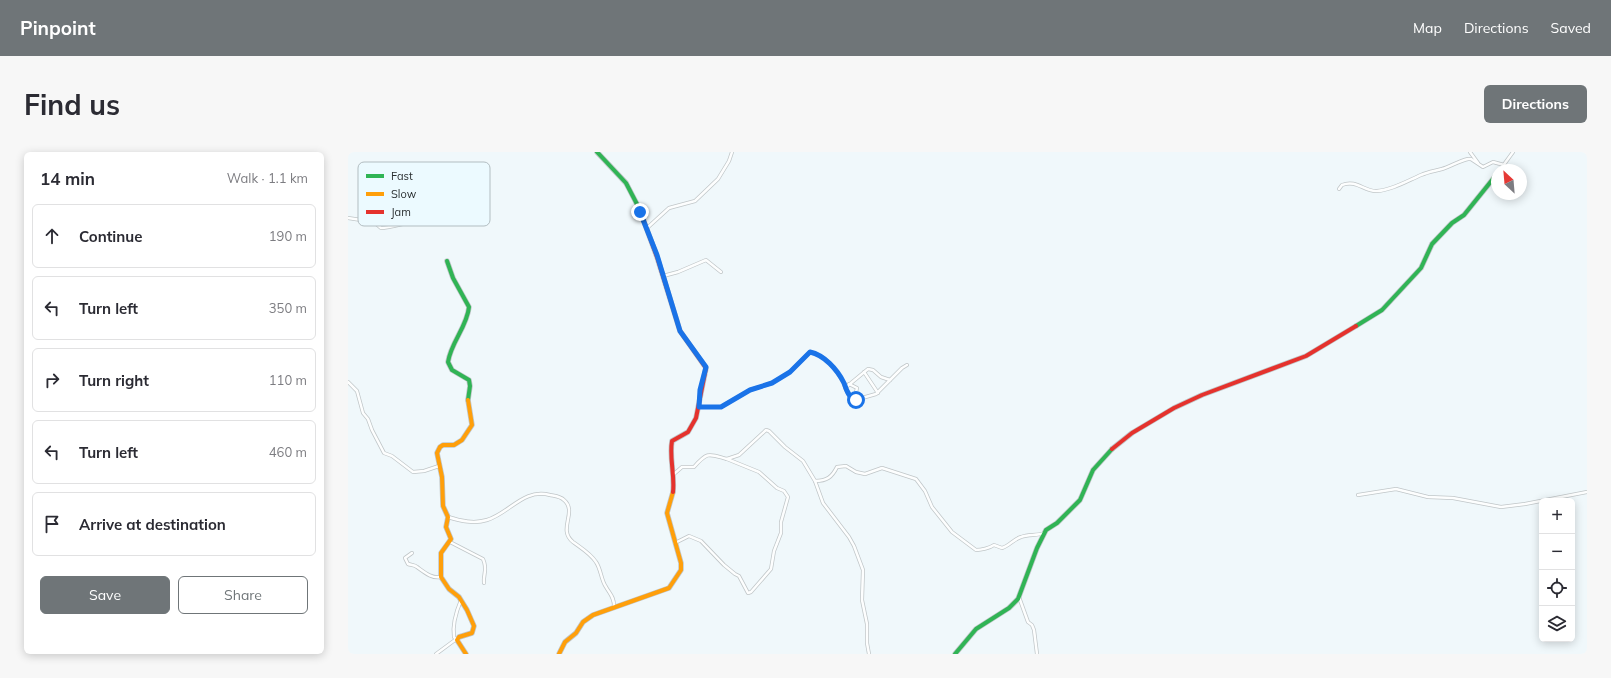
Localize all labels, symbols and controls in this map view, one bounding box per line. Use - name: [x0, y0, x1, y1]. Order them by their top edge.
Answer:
- text: Pinpoint: [20, 16, 96, 40]
- text: Map: [1413, 19, 1442, 37]
- text: Directions: [1464, 19, 1529, 37]
- text: Saved: [1551, 19, 1591, 37]
- button: Directions: [1484, 85, 1587, 123]
- text: Find us: [24, 87, 120, 122]
- legend: [358, 162, 490, 226]
- north arrow: [1491, 164, 1527, 200]
- text: 14 min: [40, 168, 95, 189]
- text: Fast: [391, 169, 413, 183]
- text: Walk · 1.1 km: [227, 170, 308, 186]
- text: Slow: [391, 187, 417, 201]
- route end: [631, 203, 649, 221]
- text: Jam: [391, 205, 411, 219]
- icon: ahead: [41, 225, 63, 247]
- text: Continue: [79, 227, 142, 246]
- text: 190 m: [269, 228, 307, 244]
- icon: left: [41, 297, 63, 319]
- text: Turn left: [79, 299, 138, 318]
- text: 350 m: [269, 300, 307, 316]
- icon: right: [41, 369, 63, 391]
- text: Turn right: [79, 371, 149, 390]
- text: 110 m: [269, 372, 307, 388]
- route start: [847, 391, 865, 409]
- icon: left: [41, 441, 63, 463]
- text: Turn left: [79, 443, 138, 462]
- text: 460 m: [269, 444, 307, 460]
- map controls: [1539, 498, 1575, 642]
- button: +: [1539, 498, 1575, 534]
- icon: arrive: [41, 513, 63, 535]
- text: Arrive at destination: [79, 515, 226, 534]
- button: −: [1539, 534, 1575, 570]
- button: locate: [1539, 570, 1575, 606]
- button: Save: [40, 576, 170, 614]
- button: Share: [178, 576, 308, 614]
- button: layers: [1539, 606, 1575, 642]

